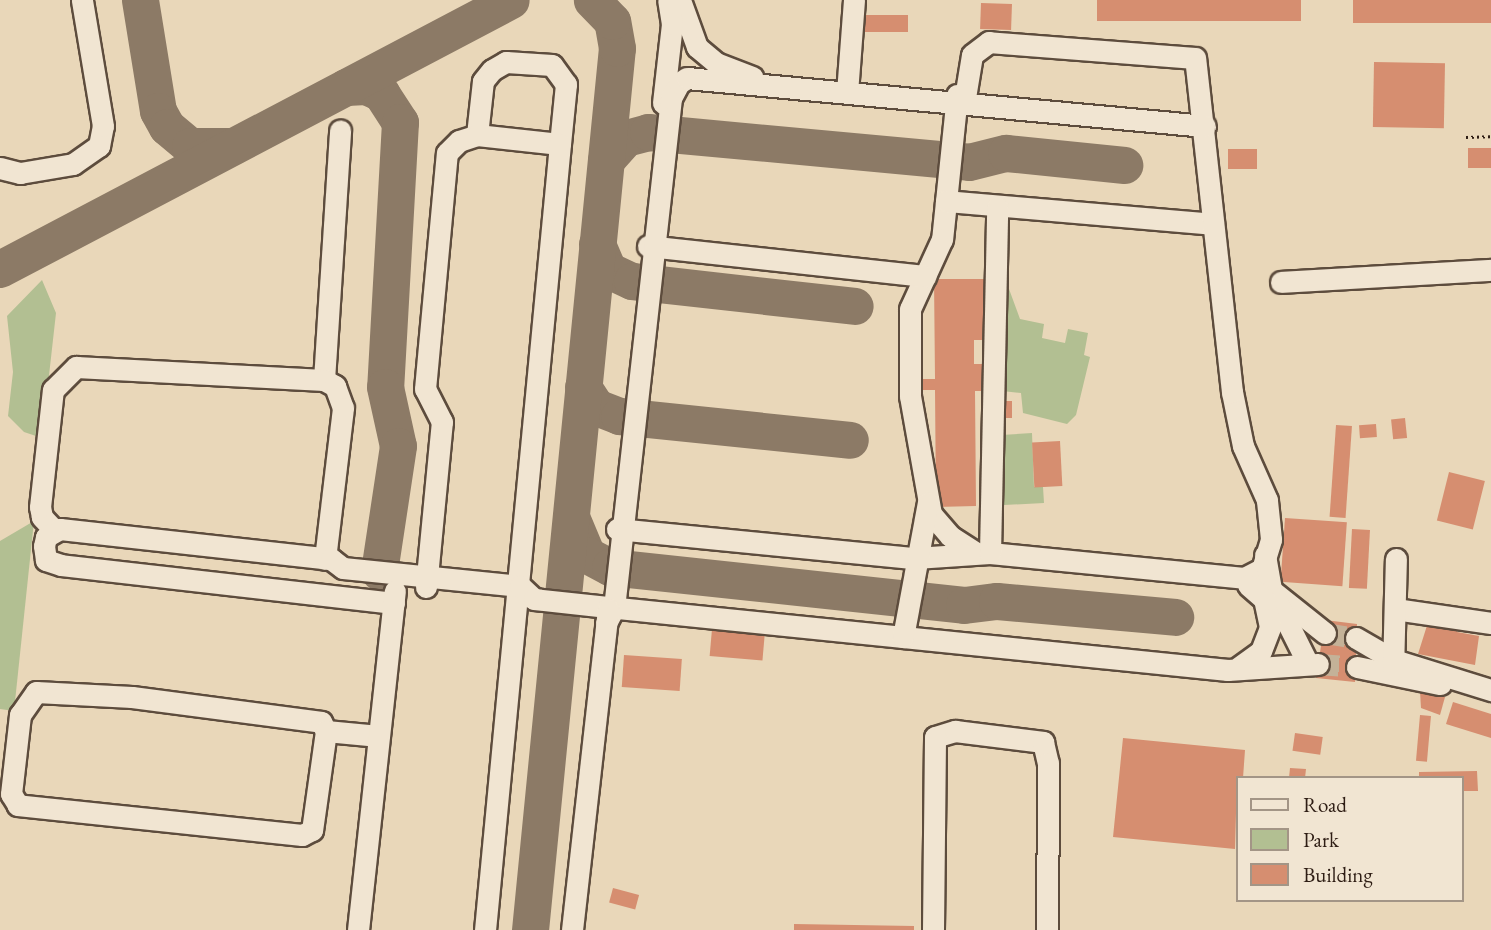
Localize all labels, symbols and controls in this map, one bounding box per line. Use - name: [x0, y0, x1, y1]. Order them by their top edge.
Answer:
- legend: [1236, 776, 1463, 902]
- text: Road: [1303, 791, 1347, 818]
- text: Park: [1303, 826, 1339, 853]
- text: Building: [1303, 861, 1373, 888]

